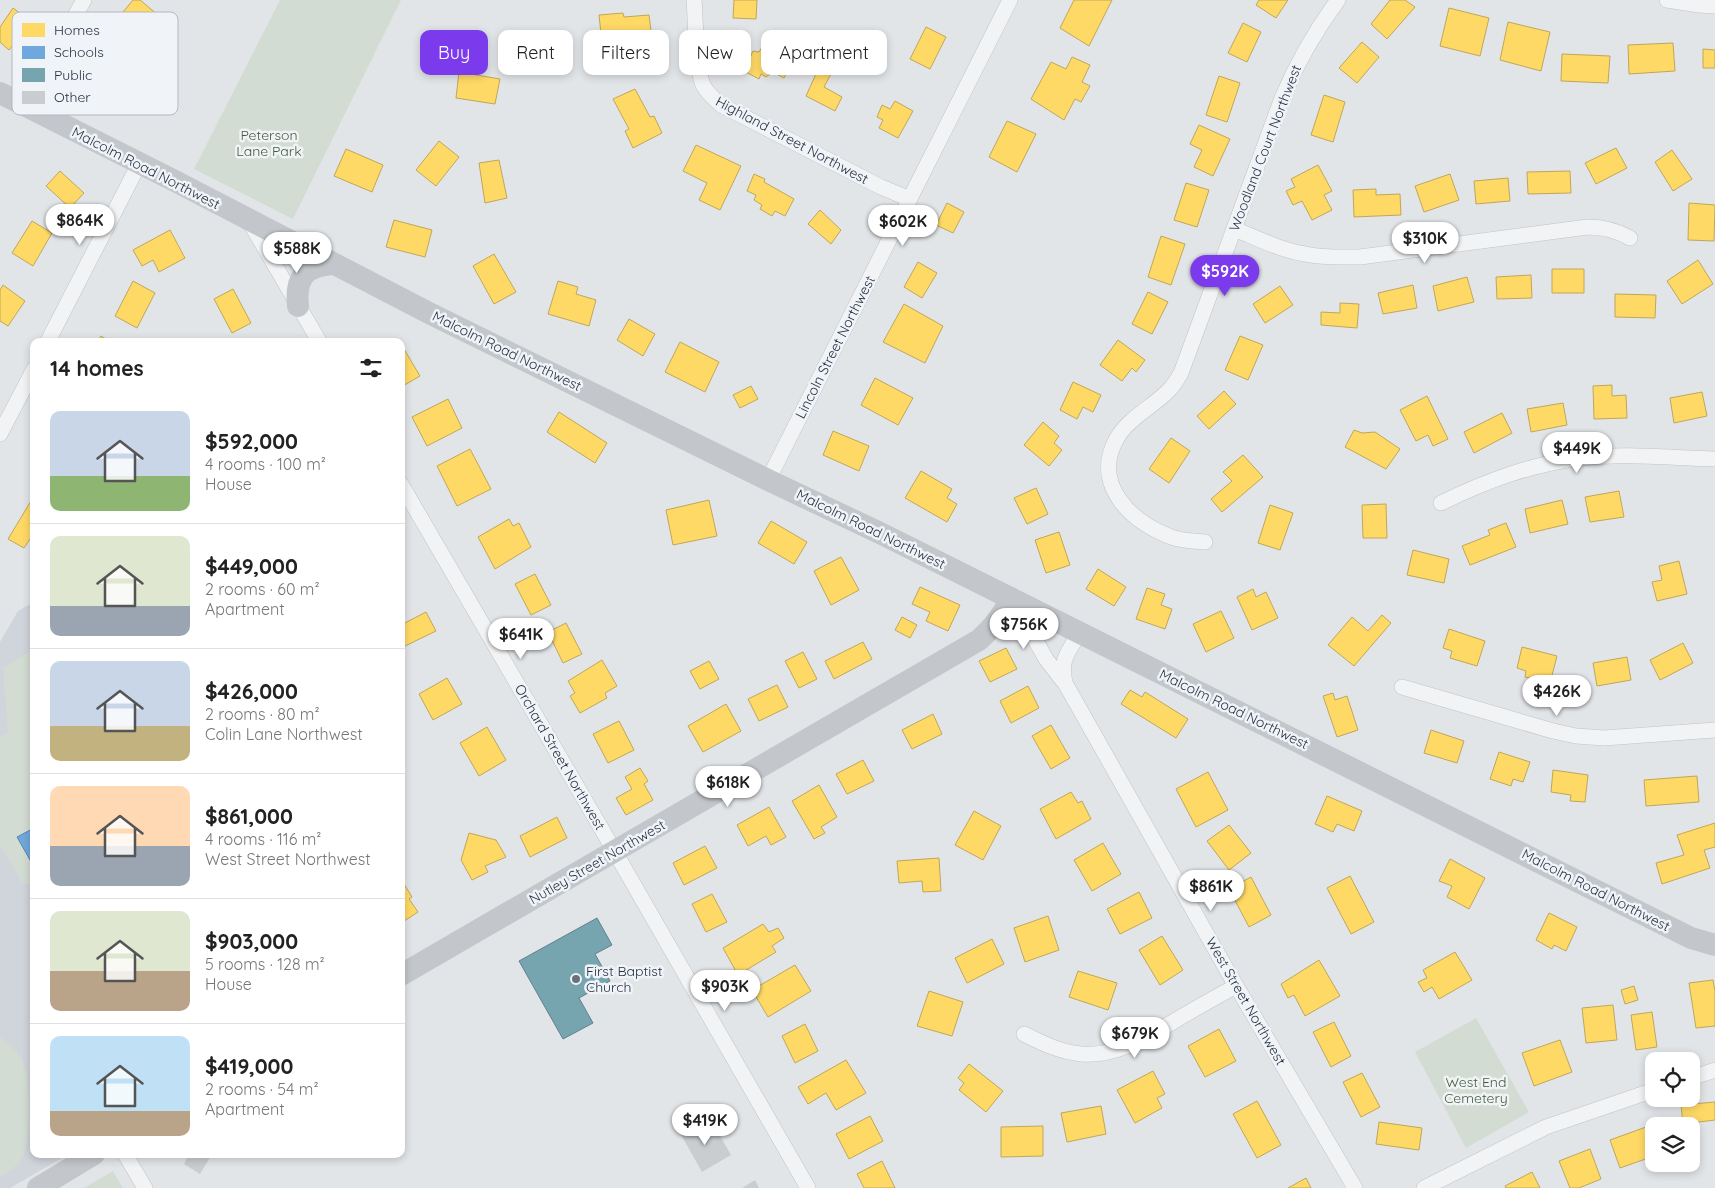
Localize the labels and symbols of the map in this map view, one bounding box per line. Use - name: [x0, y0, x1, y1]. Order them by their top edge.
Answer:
- legend: [12, 12, 178, 115]
- text: Homes: [54, 21, 100, 39]
- text: Schools: [54, 43, 104, 61]
- street label: Woodland Court Northwest: [1225, 62, 1305, 234]
- text: Public: [54, 66, 92, 84]
- text: Other: [54, 88, 91, 106]
- street label: Highland Street Northwest: [713, 92, 872, 188]
- street label: Malcolm Road Northwest: [69, 123, 223, 213]
- park label: Peterson Lane Park: [236, 126, 302, 160]
- pin: $864K: [45, 204, 115, 246]
- pin: $602K: [868, 204, 938, 247]
- pin: $310K: [1390, 222, 1460, 264]
- pin: $588K: [262, 232, 332, 274]
- pin: $592K: [1190, 254, 1260, 297]
- street label: Lincoln Street Northwest: [791, 272, 879, 421]
- street label: Malcolm Road Northwest: [429, 307, 585, 395]
- pin: $449K: [1542, 432, 1612, 474]
- street label: Malcolm Road Northwest: [793, 485, 949, 573]
- pin: $756K: [989, 608, 1059, 650]
- pin: $641K: [486, 618, 556, 660]
- street label: Malcolm Road Northwest: [1156, 665, 1312, 753]
- pin: $426K: [1522, 674, 1592, 717]
- street label: Orchard Street Northwest: [511, 681, 609, 833]
- pin: $618K: [693, 766, 763, 808]
- street label: Nutley Street Northwest: [526, 816, 668, 908]
- street label: Malcolm Road Northwest: [1519, 845, 1673, 935]
- pin: $861K: [1176, 870, 1246, 912]
- street label: West Street Northwest: [1202, 934, 1290, 1068]
- place label: First Baptist Church: [586, 962, 663, 996]
- pin: $903K: [690, 970, 760, 1012]
- marker: First Baptist Church: [570, 973, 582, 985]
- pin: $679K: [1100, 1016, 1170, 1059]
- park label: West End Cemetery: [1444, 1073, 1508, 1107]
- pin: $419K: [670, 1104, 740, 1146]

